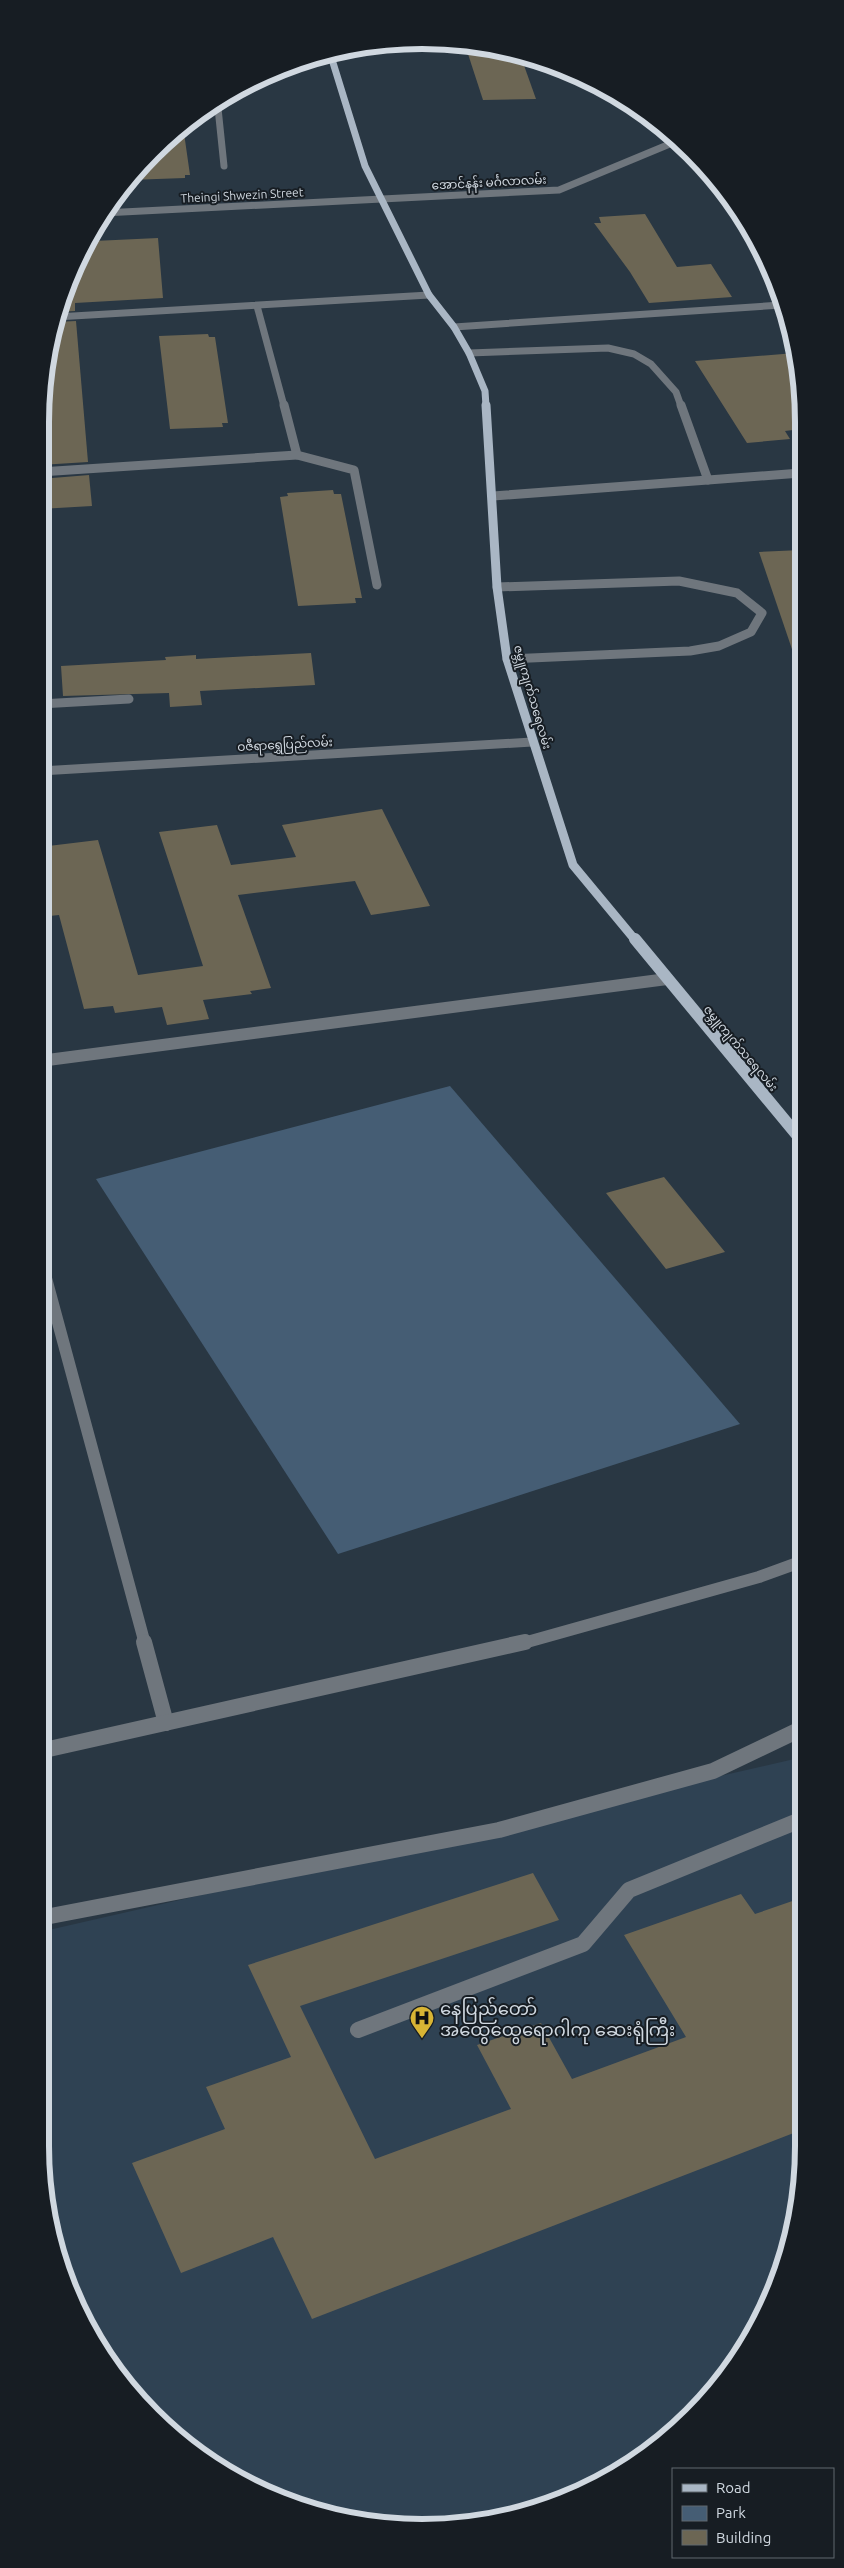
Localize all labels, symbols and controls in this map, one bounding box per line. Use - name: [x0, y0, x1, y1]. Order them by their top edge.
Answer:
- street label: အောင်နန်း မင်္ဂလာလမ်း: [431, 171, 547, 195]
- street label: Theingi Shwezin Street: [180, 185, 304, 205]
- street label: ဇမ္ဘူကျက်သရေလမ်း: [508, 643, 556, 752]
- street label: ဝဇီရာရွှေပြည်လမ်း: [237, 733, 333, 757]
- street label: ဇမ္ဘူကျက်သရေလမ်း: [698, 1001, 782, 1096]
- place label: နေပြည်တော် အထွေထွေရောဂါကု ဆေးရုံကြီး: [440, 1996, 675, 2045]
- hospital icon: နေပြည်တော် အထွေထွေရောဂါကု ဆေးရုံကြီး: [409, 2005, 435, 2039]
- legend: [672, 2468, 834, 2558]
- text: Road: [716, 2479, 751, 2496]
- text: Park: [716, 2504, 746, 2521]
- text: Building: [716, 2529, 771, 2546]

